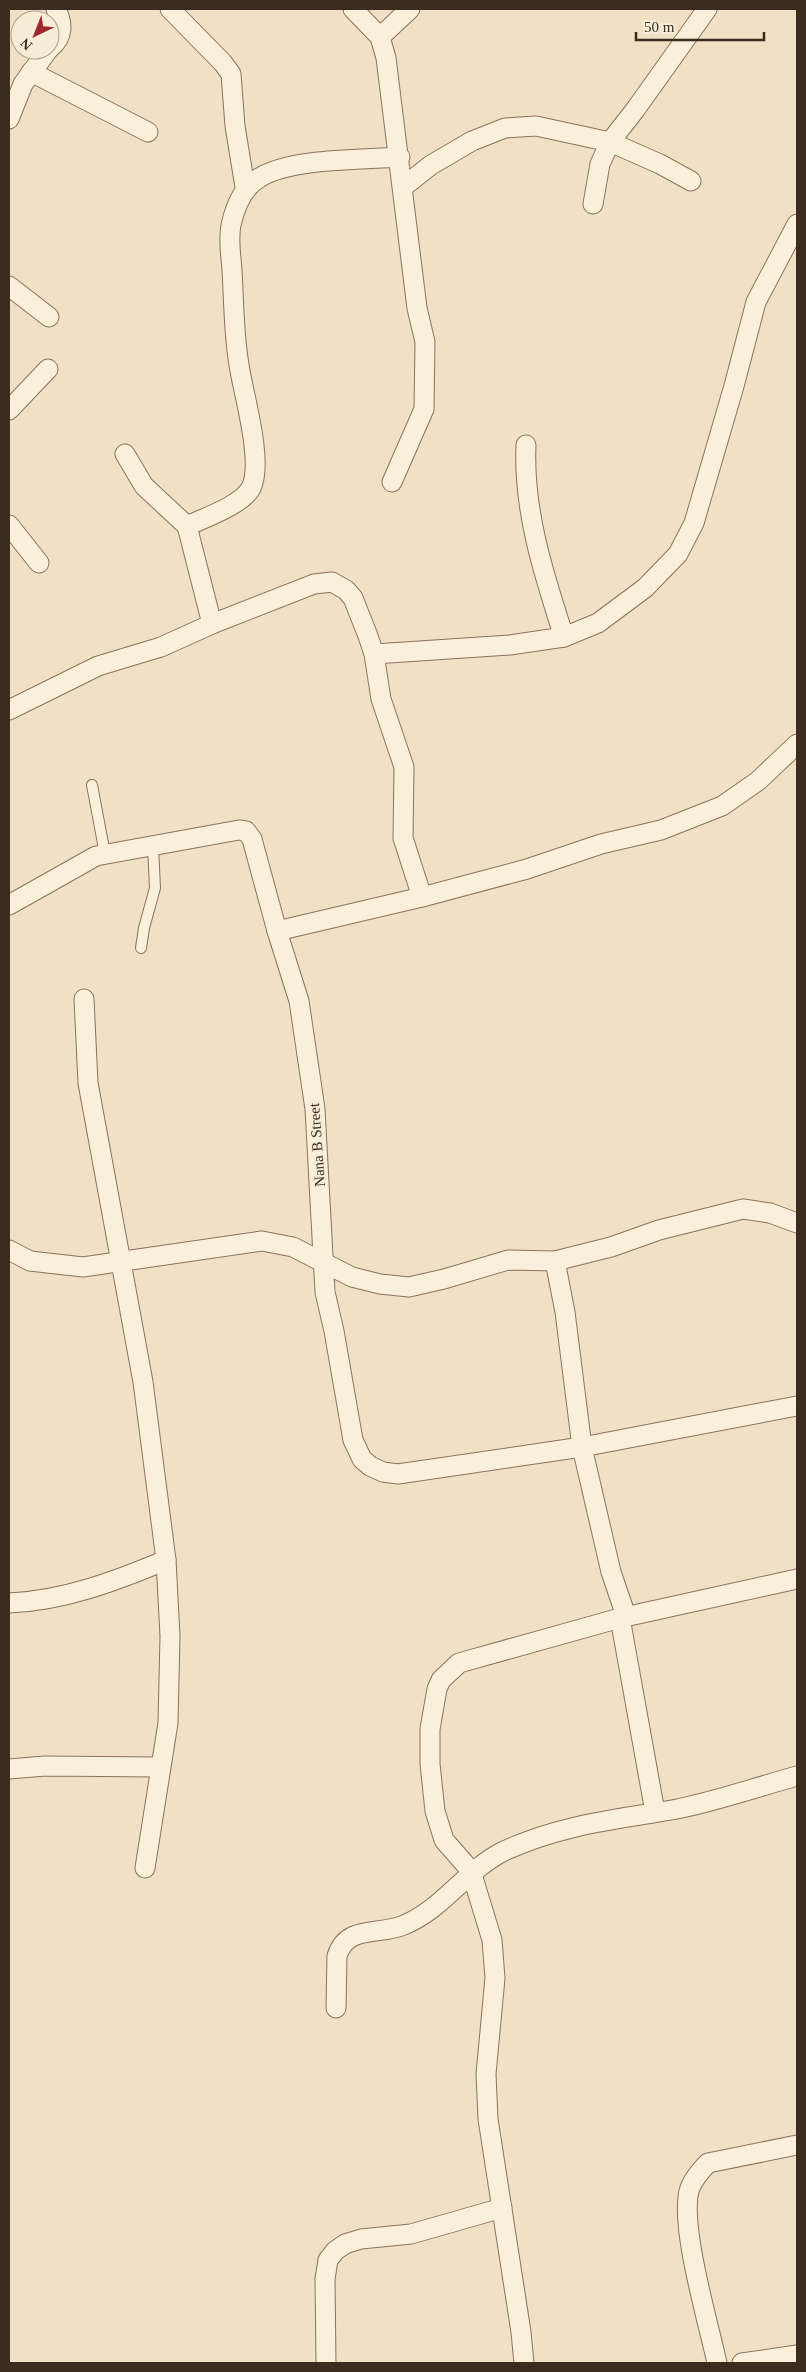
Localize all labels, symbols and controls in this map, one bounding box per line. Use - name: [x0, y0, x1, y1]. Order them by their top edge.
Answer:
- north arrow: [10, 10, 60, 60]
- scale bar: [636, 10, 764, 42]
- text: 50 m: [644, 19, 675, 35]
- text: N: [18, 35, 35, 53]
- street label: Nana B Street: [306, 1102, 328, 1188]

